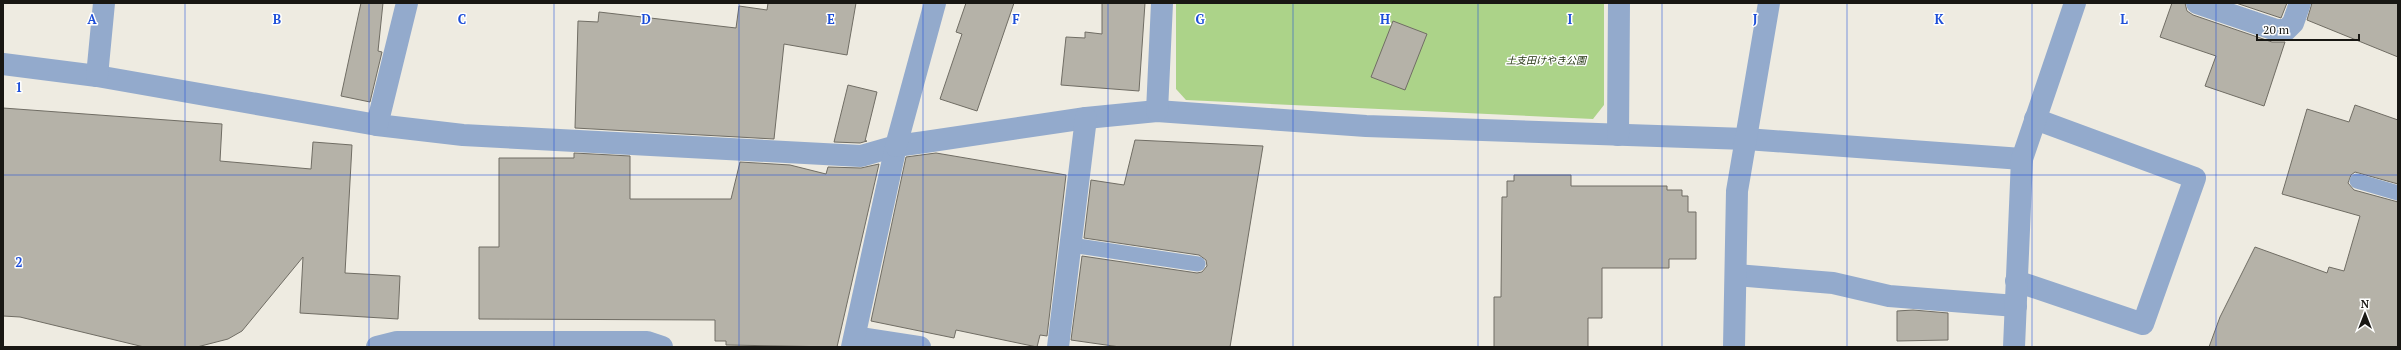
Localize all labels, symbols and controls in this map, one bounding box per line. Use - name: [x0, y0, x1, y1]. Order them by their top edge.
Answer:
- text: A: [87, 10, 97, 28]
- text: B: [273, 10, 281, 28]
- text: C: [458, 10, 466, 28]
- text: D: [641, 10, 651, 28]
- text: E: [827, 10, 835, 28]
- text: F: [1012, 10, 1020, 28]
- text: G: [1195, 10, 1205, 28]
- text: H: [1380, 10, 1390, 28]
- text: I: [1568, 10, 1573, 28]
- text: J: [1753, 10, 1758, 28]
- text: K: [1934, 10, 1944, 28]
- text: L: [2120, 10, 2128, 28]
- scale bar: [2257, 16, 2359, 42]
- text: 20 m: [2263, 22, 2290, 37]
- park label: 土支田けやき公園: [1506, 54, 1588, 67]
- text: 1: [15, 78, 23, 96]
- text: 2: [15, 253, 23, 271]
- north arrow: [2345, 294, 2385, 334]
- text: N: [2361, 297, 2370, 311]

